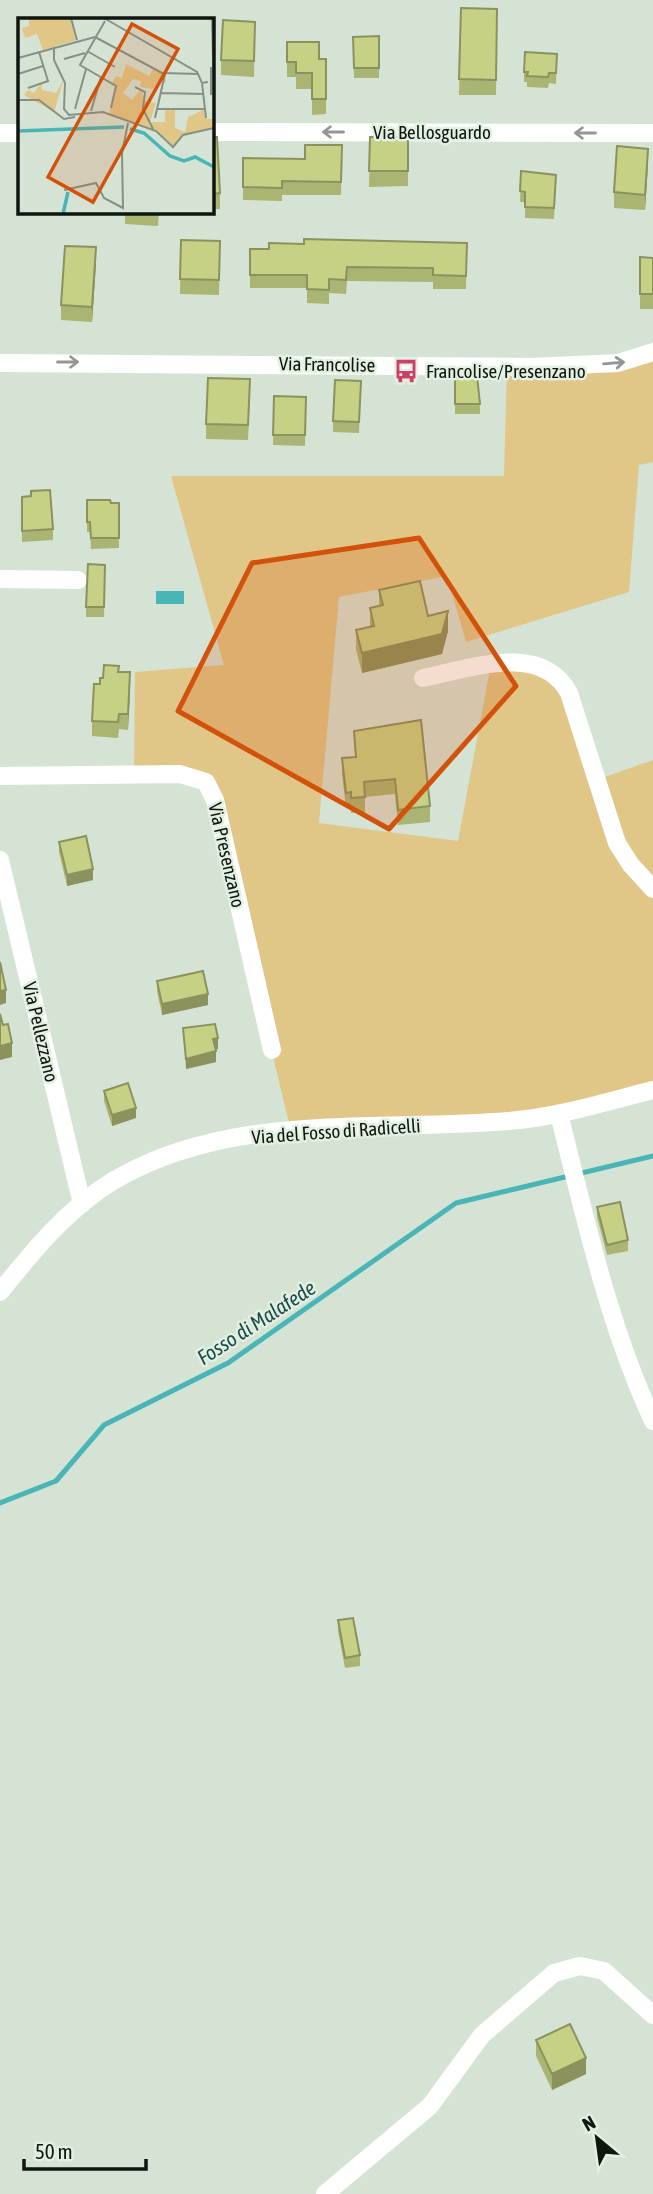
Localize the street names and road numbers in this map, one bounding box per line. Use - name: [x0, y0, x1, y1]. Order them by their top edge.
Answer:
- street label: Via Bellosguardo: [373, 121, 491, 143]
- street label: Via Francolise: [279, 352, 375, 376]
- street label: Via Presenzano: [204, 800, 250, 910]
- street label: Via Pellezzano: [19, 980, 63, 1084]
- street label: Via del Fosso di Radicelli: [251, 1114, 421, 1148]

